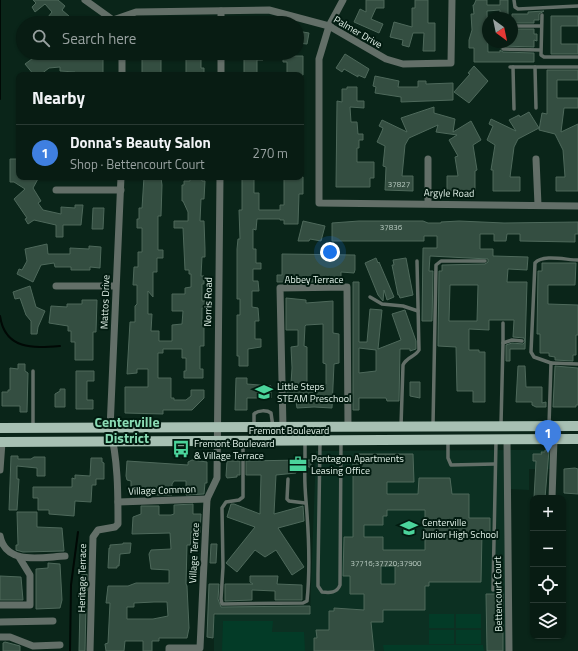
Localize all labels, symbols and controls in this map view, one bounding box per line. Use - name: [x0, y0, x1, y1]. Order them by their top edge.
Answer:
- street label: Palmer Drive: [331, 12, 385, 52]
- north arrow: [482, 12, 518, 48]
- search box: [16, 16, 304, 60]
- icon: search: [30, 27, 52, 49]
- text: Search here: [62, 27, 136, 50]
- text: Nearby: [32, 85, 85, 111]
- text: Donna's Beauty Salon: [70, 131, 211, 154]
- text: 1: [41, 143, 49, 163]
- text: 270 m: [252, 143, 288, 163]
- text: Shop · Bettencourt Court: [70, 154, 205, 174]
- house number: 37827: [388, 178, 410, 190]
- street label: Argyle Road: [424, 185, 474, 201]
- house number: 37836: [380, 221, 403, 233]
- your location: [320, 242, 340, 262]
- street label: Abbey Terrace: [284, 272, 344, 287]
- street label: Mattos Drive: [97, 275, 113, 329]
- street label: Norris Road: [200, 277, 216, 327]
- place label: Little Steps STEAM Preschool: [277, 379, 351, 406]
- school or university icon: Little Steps STEAM Preschool: [254, 382, 274, 402]
- district label: Centerville District: [94, 411, 160, 448]
- pin: 1: [535, 420, 561, 453]
- street label: Fremont Boulevard: [249, 423, 329, 438]
- place label: Fremont Boulevard & Village Terrace: [194, 436, 275, 463]
- bus stop icon: Fremont Boulevard & Village Terrace: [171, 439, 191, 459]
- place label: Pentagon Apartments Leasing Office: [311, 451, 404, 478]
- office icon: Pentagon Apartments Leasing Office: [288, 454, 308, 474]
- street label: Village Common: [128, 481, 196, 499]
- map controls: [530, 495, 566, 639]
- button: +: [530, 495, 566, 531]
- place label: Centerville Junior High School: [422, 515, 498, 542]
- school or university icon: Centerville Junior High School: [399, 518, 419, 538]
- street label: Village Terrace: [185, 522, 203, 584]
- button: −: [530, 531, 566, 567]
- street label: Heritage Terrace: [74, 543, 90, 613]
- street label: Bettencourt Court: [490, 556, 506, 632]
- house number: 37716;37720;37900: [350, 557, 422, 569]
- button: locate: [530, 567, 566, 603]
- button: layers: [530, 603, 566, 639]

